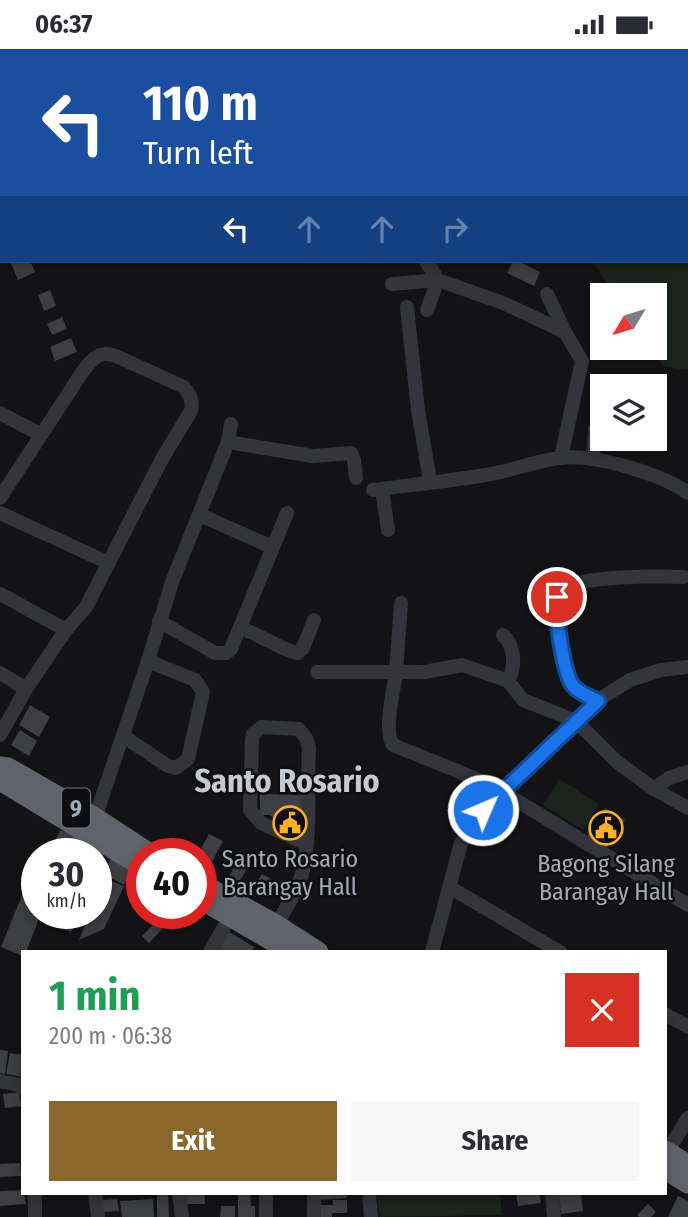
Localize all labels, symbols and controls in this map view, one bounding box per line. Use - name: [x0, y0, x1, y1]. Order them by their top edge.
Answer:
- text: 06:37: [35, 9, 92, 40]
- text: 110 m: [143, 74, 258, 133]
- icon: left: [28, 77, 119, 168]
- text: Turn left: [143, 134, 253, 172]
- icon: left: [217, 210, 255, 248]
- icon: ahead: [290, 210, 328, 248]
- icon: ahead: [363, 210, 401, 248]
- icon: right: [436, 210, 474, 248]
- north arrow: [590, 283, 667, 361]
- map controls: [590, 283, 667, 451]
- button: layers: [590, 374, 667, 451]
- pin: [527, 567, 587, 627]
- icon: arrive: [538, 578, 576, 616]
- district label: Santo Rosario: [194, 762, 380, 800]
- position arrow: [446, 773, 520, 847]
- road number: 9: [62, 789, 90, 827]
- public building icon: Santo Rosario Barangay Hall: [271, 804, 309, 842]
- public building icon: Bagong Silang Barangay Hall: [587, 809, 625, 847]
- speed limit sign: 40: [126, 838, 217, 929]
- place label: Santo Rosario Barangay Hall: [222, 845, 358, 901]
- place label: Bagong Silang Barangay Hall: [537, 850, 676, 906]
- text: 30: [49, 853, 84, 895]
- text: km/h: [46, 890, 87, 912]
- text: 1 min: [49, 971, 140, 1021]
- button: close: [565, 973, 639, 1047]
- text: 200 m · 06:38: [49, 1022, 172, 1050]
- button: Exit: [49, 1101, 337, 1181]
- button: Share: [351, 1101, 639, 1181]

